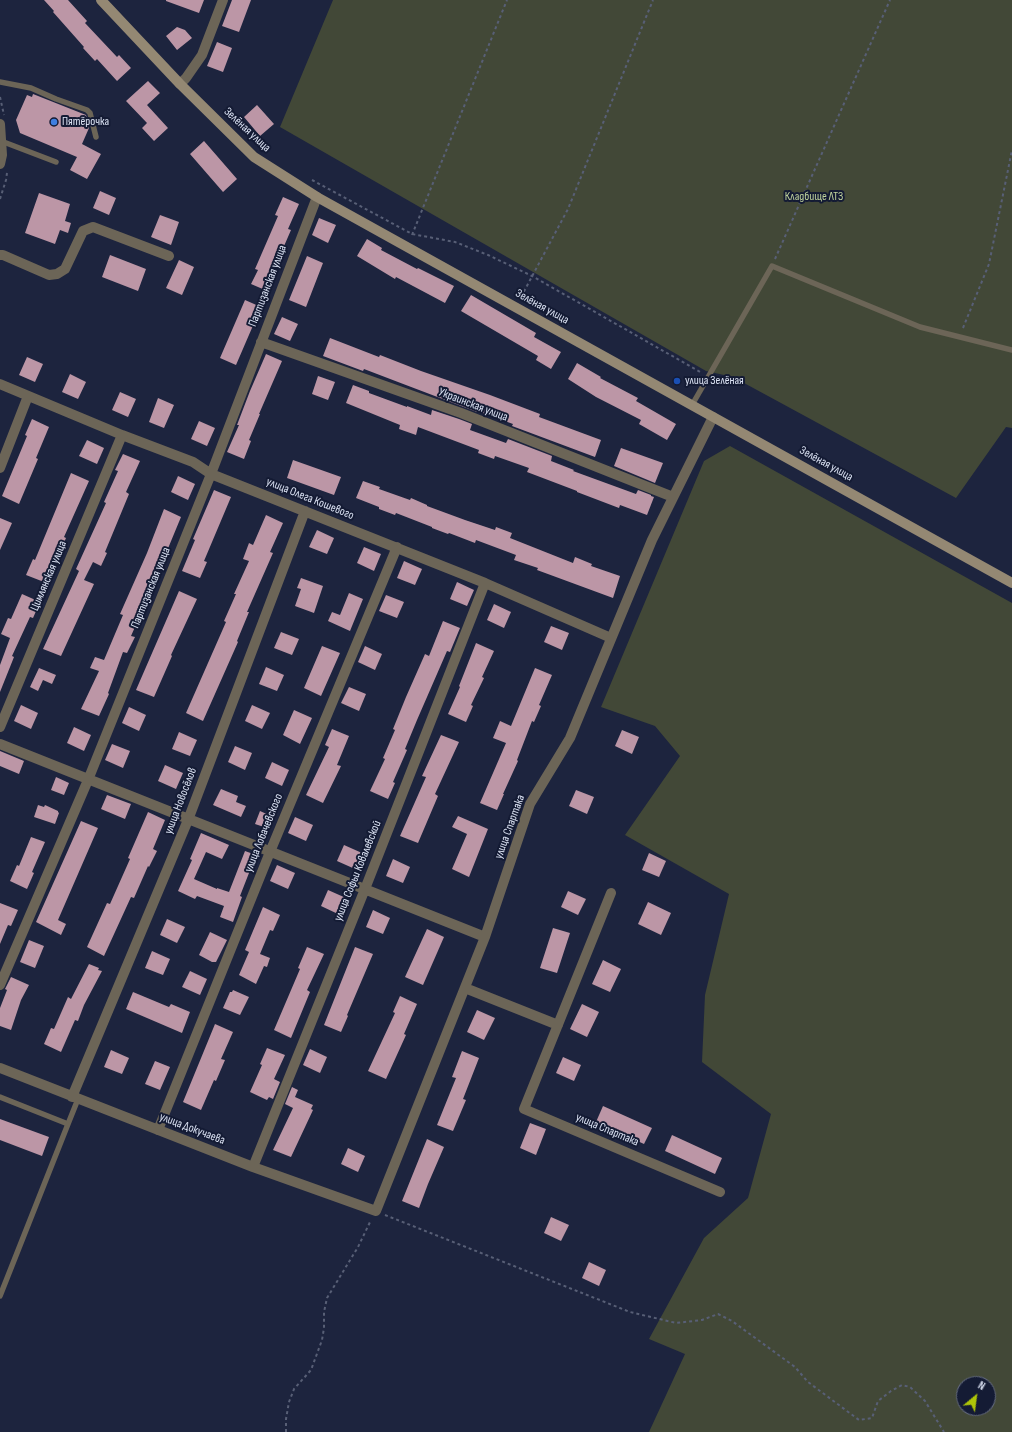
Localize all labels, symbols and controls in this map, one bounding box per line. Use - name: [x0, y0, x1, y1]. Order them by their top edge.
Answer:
- street label: Зелёная улица: [221, 105, 273, 155]
- place label: Пятёрочка: [62, 115, 109, 129]
- marker: Пятёрочка: [49, 117, 59, 127]
- park label: Кладбище ЛТЗ: [785, 190, 843, 204]
- street label: Партизанская улица: [246, 243, 290, 329]
- street label: Зелёная улица: [513, 286, 571, 328]
- place label: улица Зелёная: [685, 374, 744, 388]
- marker: улица Зелёная: [672, 376, 682, 386]
- street label: Украинская улица: [436, 385, 510, 425]
- street label: Зелёная улица: [797, 443, 855, 485]
- street label: улица Олега Кошевого: [264, 475, 356, 523]
- street label: Цимлянская улица: [28, 539, 70, 613]
- street label: Партизанская улица: [128, 545, 174, 631]
- street label: улица Новосёлов: [162, 766, 200, 836]
- street label: улица Лобачевского: [242, 792, 286, 874]
- street label: улица Спартака: [492, 793, 528, 861]
- street label: улица Софьи Ковалевской: [331, 819, 385, 923]
- street label: улица Докучаева: [157, 1110, 227, 1148]
- street label: улица Спартака: [573, 1110, 641, 1150]
- north arrow: [956, 1376, 996, 1416]
- text: N: [976, 1379, 987, 1393]

